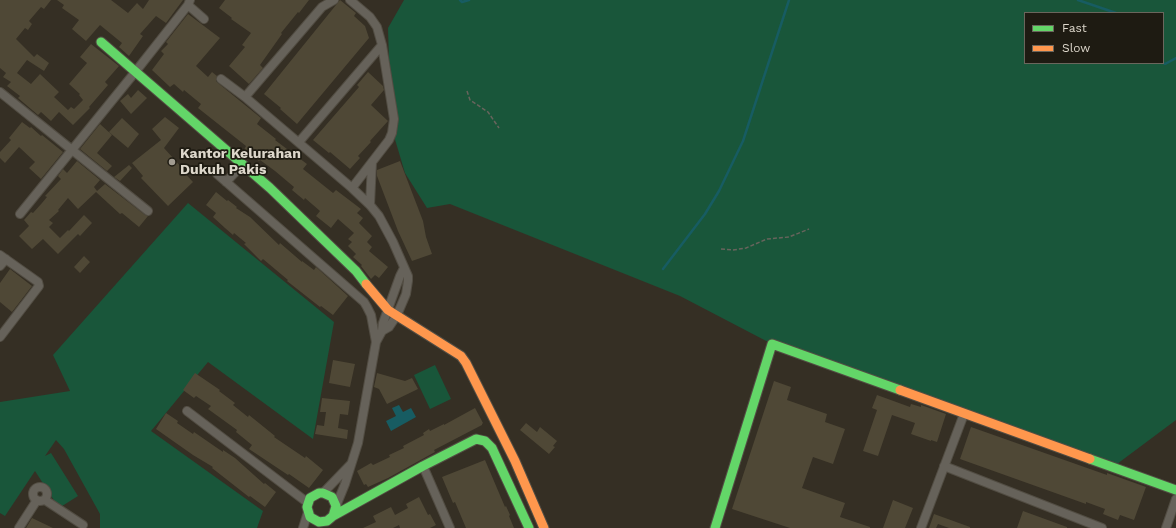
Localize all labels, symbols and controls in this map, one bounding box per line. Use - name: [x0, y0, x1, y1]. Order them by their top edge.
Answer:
- legend: [1024, 12, 1164, 64]
- text: Fast: [1062, 21, 1087, 35]
- text: Slow: [1062, 41, 1090, 55]
- place label: Kantor Kelurahan Dukuh Pakis: [180, 146, 301, 178]
- marker: Kantor Kelurahan Dukuh Pakis: [167, 157, 177, 167]

